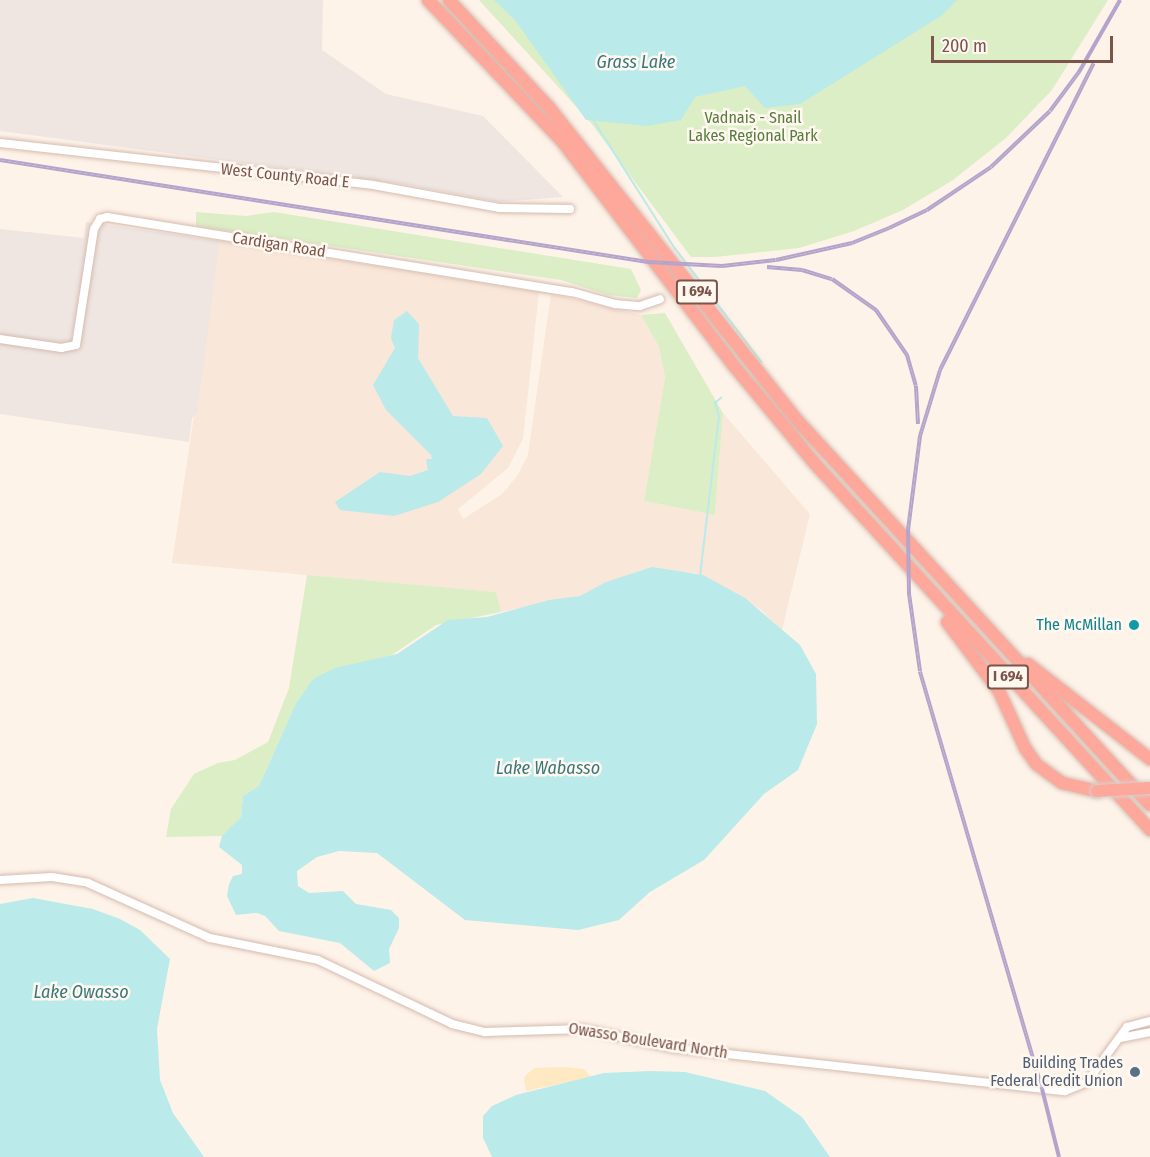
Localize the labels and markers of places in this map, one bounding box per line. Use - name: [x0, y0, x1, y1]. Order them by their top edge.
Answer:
- place label: The McMillan: [1036, 615, 1122, 635]
- marker: The McMillan: [1127, 618, 1141, 632]
- place label: Building Trades Federal Credit Union: [990, 1053, 1123, 1091]
- marker: Building Trades Federal Credit Union: [1128, 1065, 1142, 1079]

